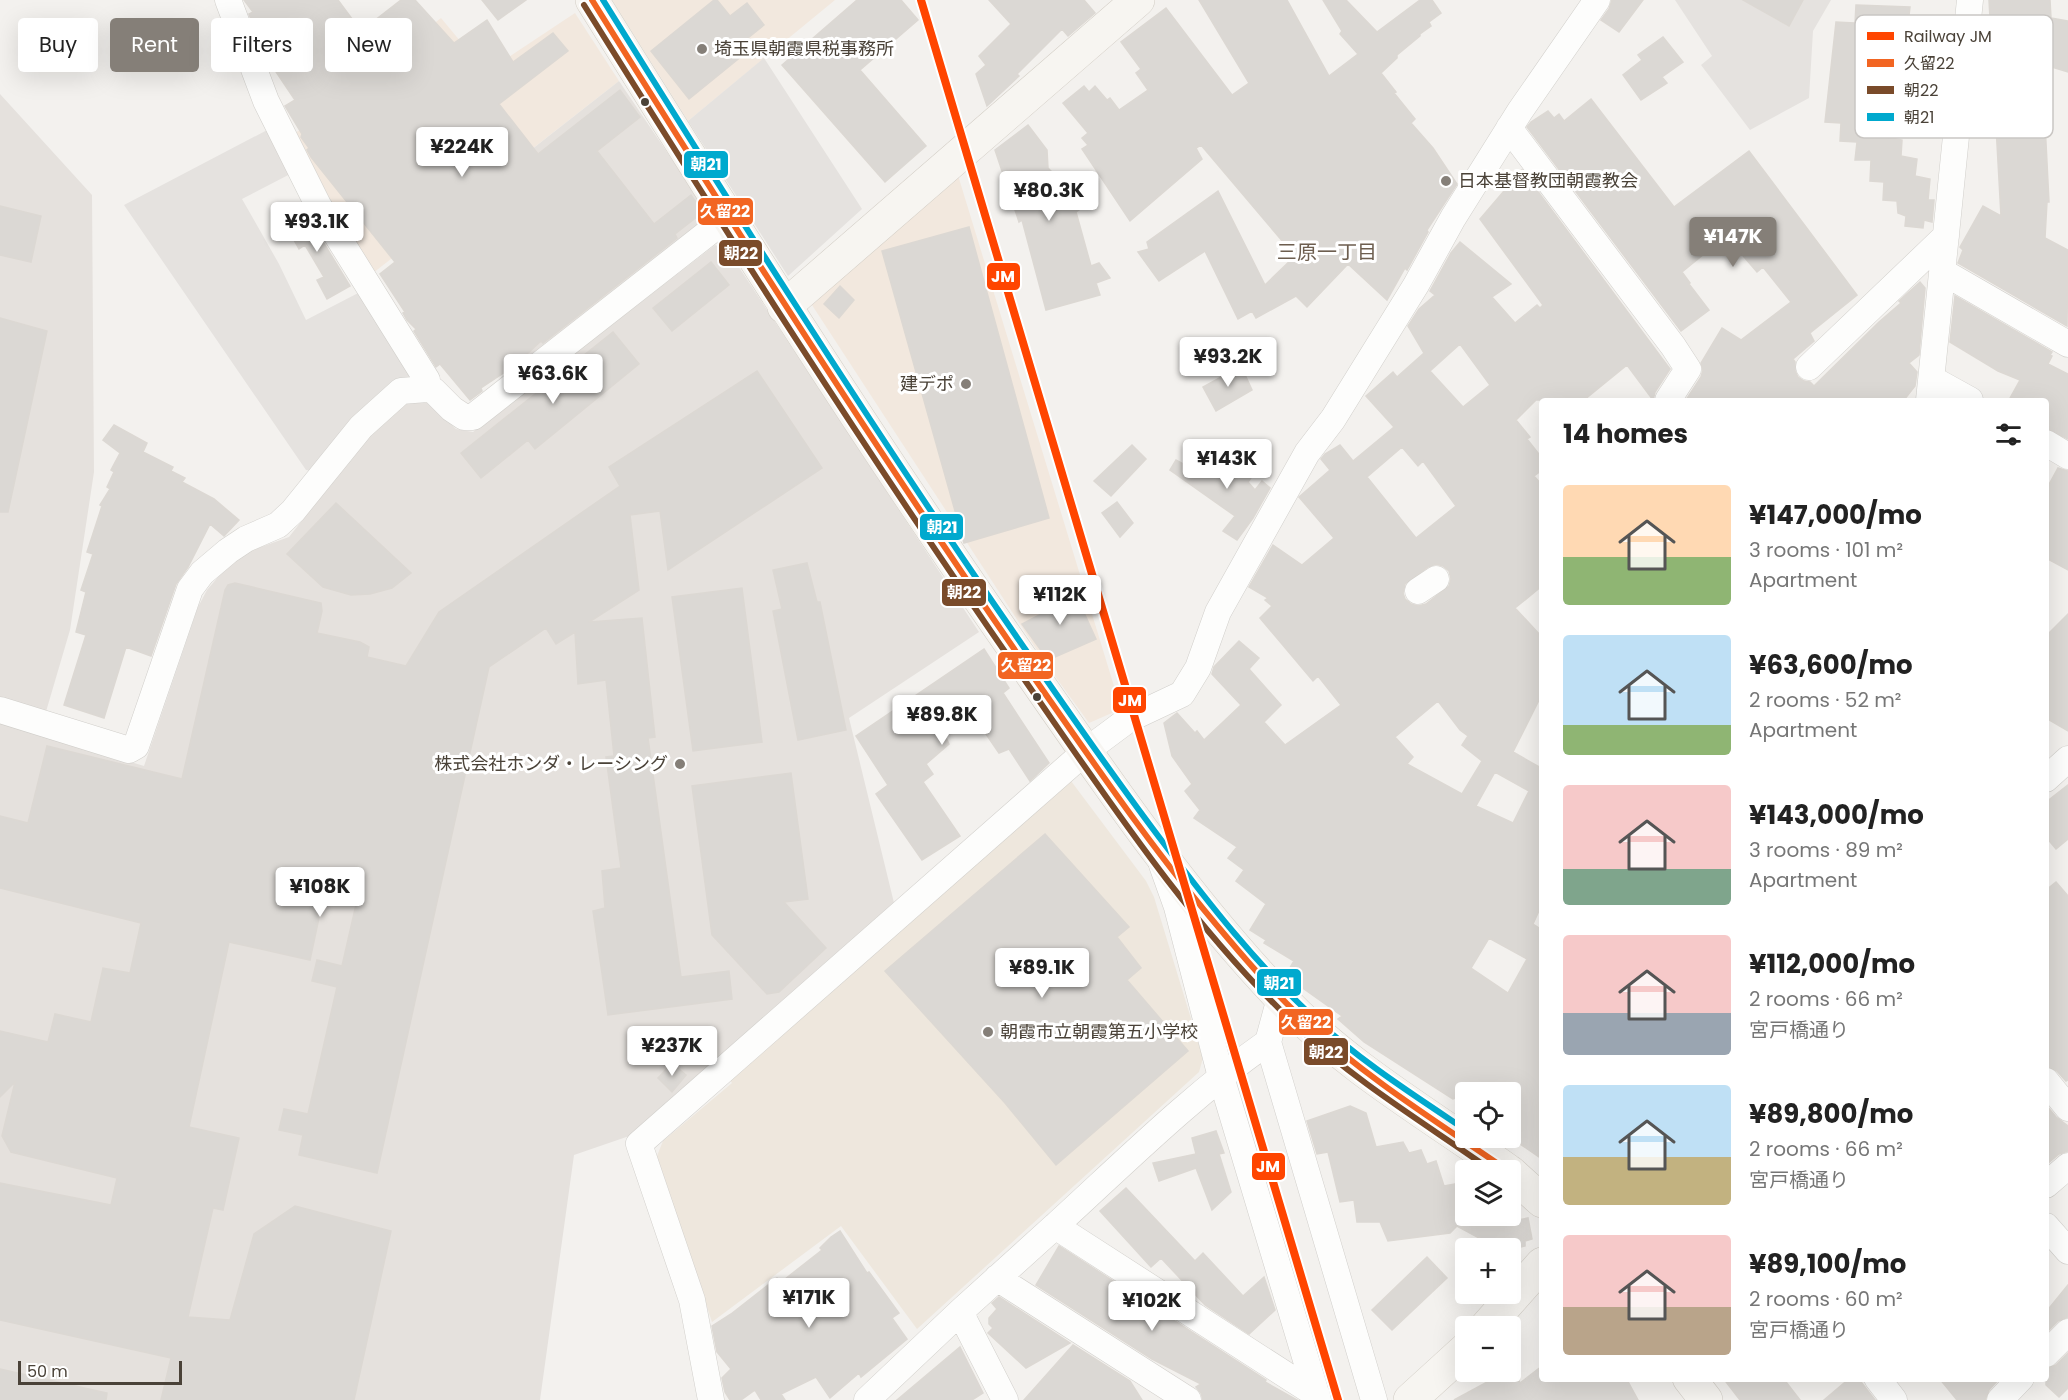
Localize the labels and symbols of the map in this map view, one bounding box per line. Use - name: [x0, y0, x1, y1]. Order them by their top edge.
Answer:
- legend: [1855, 15, 2053, 138]
- text: Railway JM: [1904, 25, 1992, 48]
- place label: 埼玉県朝霞県税事務所: [714, 36, 894, 61]
- marker: 埼玉県朝霞県税事務所: [695, 42, 709, 56]
- text: 久留22: [1904, 52, 1954, 75]
- text: 朝22: [1904, 79, 1938, 102]
- unlabelled marker: [639, 96, 651, 108]
- text: 朝21: [1904, 106, 1934, 129]
- pin: ¥224K: [420, 127, 504, 178]
- line badge: 朝21: [683, 150, 729, 179]
- text: 朝21: [690, 153, 722, 176]
- place label: 日本基督教団朝霞教会: [1458, 168, 1638, 193]
- pin: ¥80.3K: [1000, 171, 1098, 222]
- marker: 日本基督教団朝霞教会: [1439, 174, 1453, 188]
- line badge: 久留22: [697, 197, 754, 226]
- text: 久留22: [700, 200, 750, 223]
- pin: ¥93.1K: [268, 202, 366, 253]
- pin: ¥147K: [1691, 217, 1775, 268]
- district label: 三原一丁目: [1277, 238, 1377, 266]
- line badge: 朝22: [718, 239, 763, 267]
- text: 朝22: [724, 242, 758, 265]
- line badge: JM: [986, 262, 1021, 291]
- text: JM: [991, 265, 1015, 288]
- pin: ¥93.2K: [1179, 337, 1277, 388]
- pin: ¥63.6K: [504, 354, 602, 405]
- place label: 建デポ: [900, 371, 954, 396]
- marker: 建デポ: [959, 377, 973, 391]
- pin: ¥143K: [1185, 439, 1269, 490]
- line badge: 朝21: [919, 513, 964, 541]
- text: 朝21: [926, 516, 958, 539]
- pin: ¥112K: [1018, 575, 1102, 626]
- line badge: 朝22: [941, 578, 987, 607]
- text: 朝22: [947, 581, 981, 604]
- line badge: 久留22: [997, 651, 1054, 680]
- text: 久留22: [1001, 654, 1051, 677]
- line badge: JM: [1112, 686, 1147, 714]
- text: JM: [1118, 689, 1142, 712]
- unlabelled marker: [1031, 691, 1043, 703]
- pin: ¥89.8K: [893, 695, 991, 746]
- place label: 株式会社ホンダ・レーシング: [434, 751, 668, 776]
- marker: 株式会社ホンダ・レーシング: [673, 757, 687, 771]
- pin: ¥108K: [278, 867, 362, 918]
- pin: ¥89.1K: [993, 948, 1091, 999]
- line badge: 朝21: [1256, 968, 1302, 997]
- text: 朝21: [1263, 972, 1295, 995]
- line badge: 久留22: [1278, 1008, 1334, 1036]
- text: 久留22: [1281, 1011, 1331, 1034]
- place label: 朝霞市立朝霞第五小学校: [1000, 1019, 1198, 1044]
- marker: 朝霞市立朝霞第五小学校: [981, 1025, 995, 1039]
- pin: ¥237K: [630, 1026, 714, 1077]
- line badge: 朝22: [1303, 1037, 1349, 1066]
- text: 朝22: [1309, 1041, 1343, 1064]
- line badge: JM: [1251, 1152, 1286, 1181]
- text: JM: [1256, 1155, 1280, 1178]
- pin: ¥171K: [767, 1278, 851, 1329]
- pin: ¥102K: [1110, 1281, 1194, 1332]
- scale bar: [18, 1358, 182, 1386]

